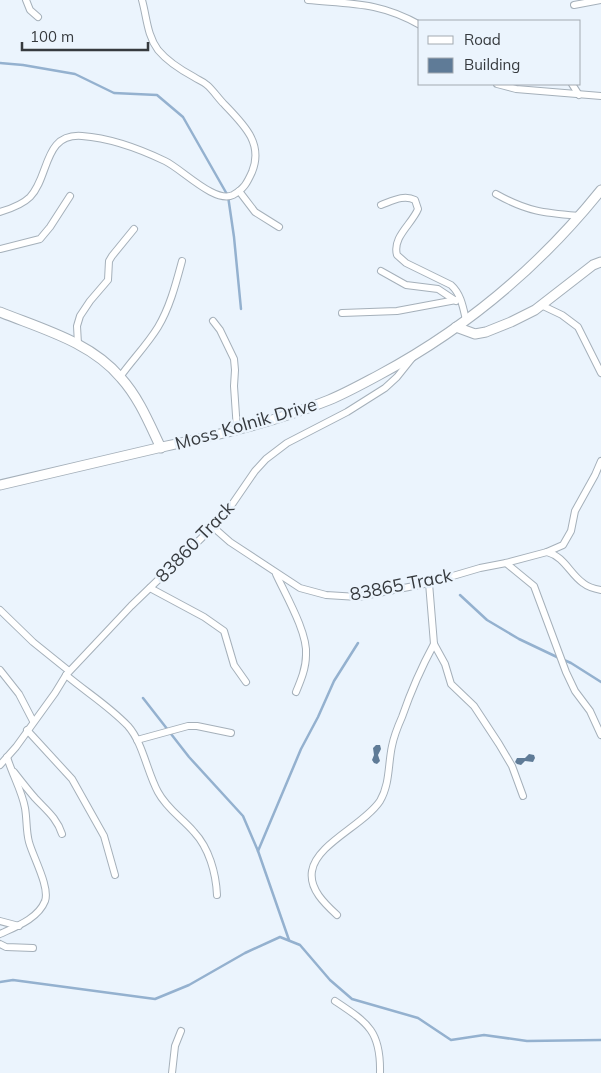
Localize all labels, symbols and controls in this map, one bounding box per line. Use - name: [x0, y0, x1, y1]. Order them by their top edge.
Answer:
- scale bar: [22, 20, 149, 52]
- legend: [418, 20, 581, 85]
- text: 100 m: [30, 27, 74, 46]
- text: Road: [464, 30, 501, 49]
- text: Building: [464, 55, 520, 74]
- street label: Moss Kolnik Drive: [172, 392, 319, 455]
- street label: 83860 Track: [150, 496, 239, 587]
- street label: 83865 Track: [348, 563, 455, 606]

